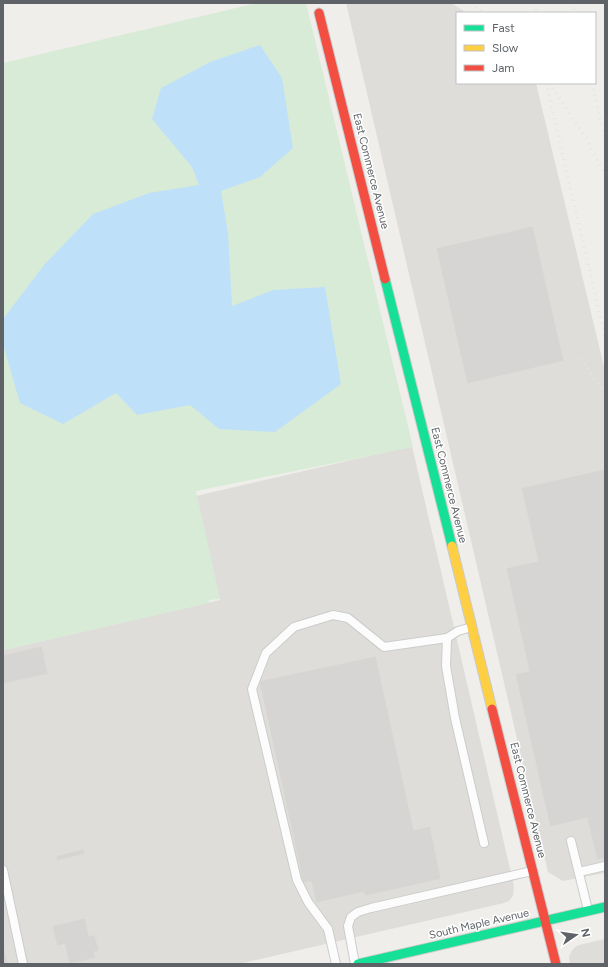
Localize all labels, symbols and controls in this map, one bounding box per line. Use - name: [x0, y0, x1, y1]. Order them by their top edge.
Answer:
- legend: [456, 12, 596, 84]
- text: Fast: [492, 21, 515, 35]
- text: Slow: [492, 41, 519, 55]
- text: Jam: [492, 61, 515, 75]
- street label: East Commerce Avenue: [350, 112, 392, 230]
- street label: East Commerce Avenue: [428, 426, 470, 544]
- street label: East Commerce Avenue: [507, 741, 549, 859]
- street label: South Maple Avenue: [428, 906, 530, 942]
- north arrow: [556, 915, 596, 955]
- text: N: [578, 927, 593, 938]

